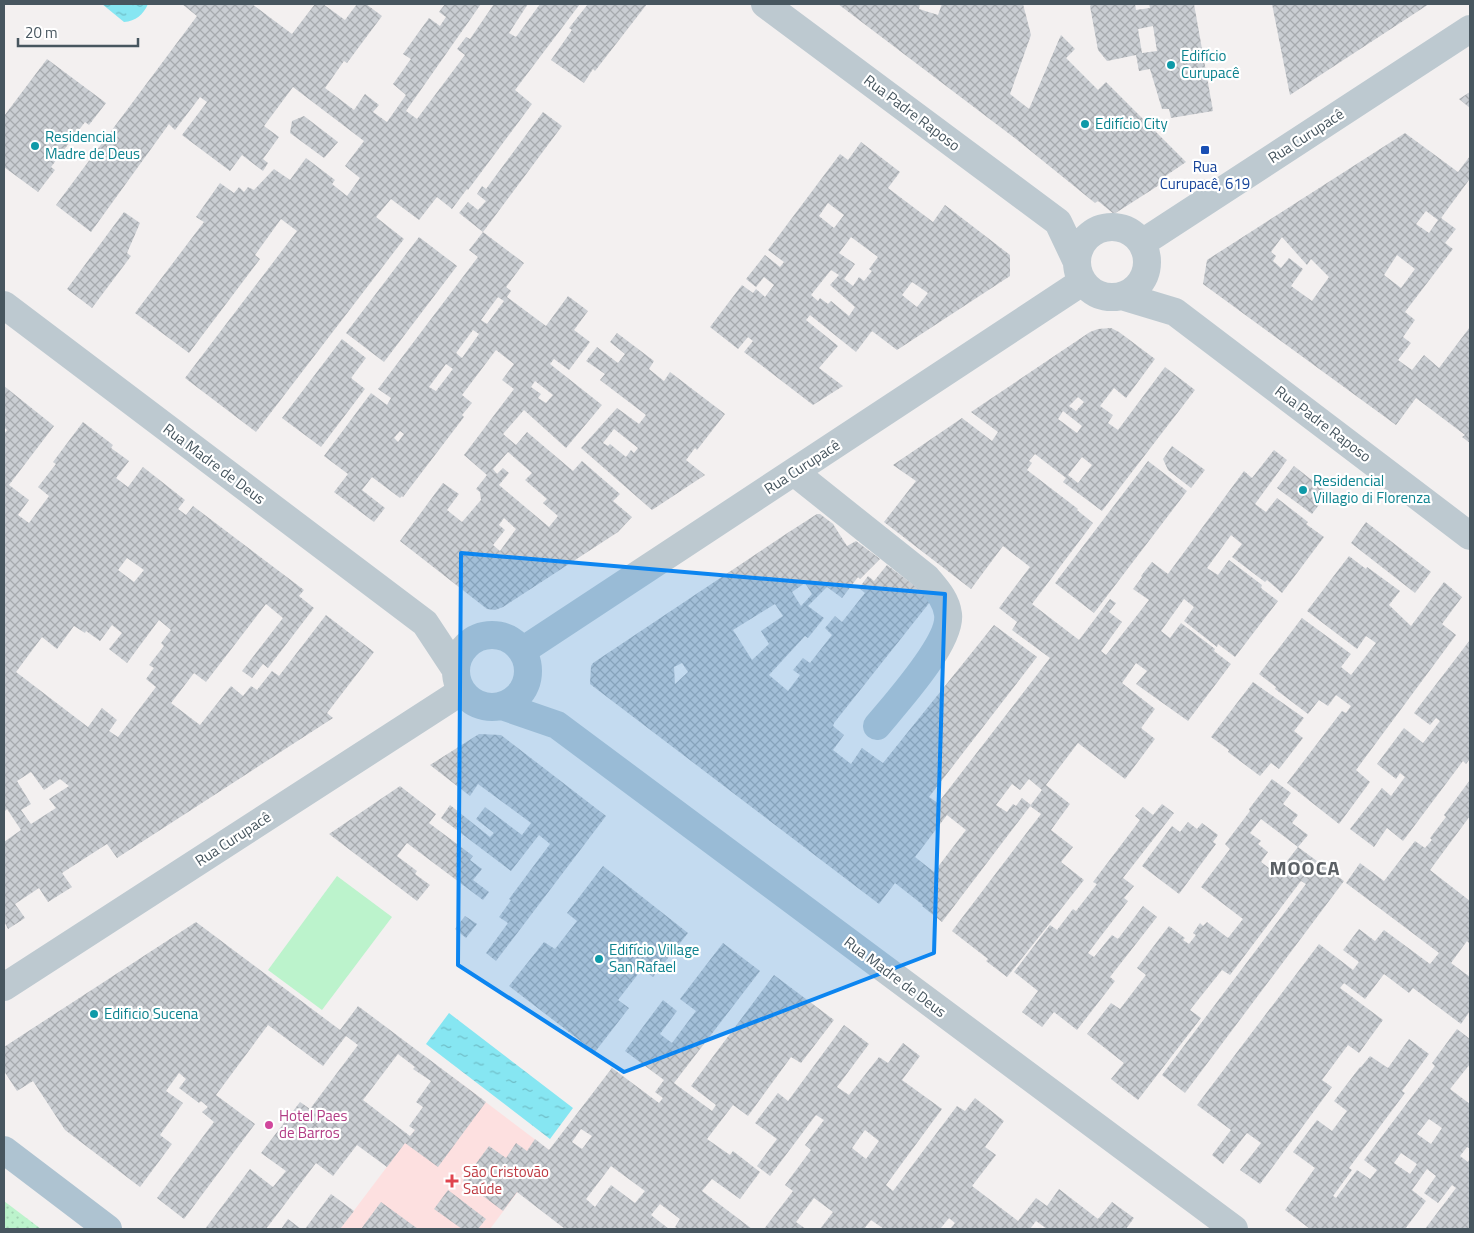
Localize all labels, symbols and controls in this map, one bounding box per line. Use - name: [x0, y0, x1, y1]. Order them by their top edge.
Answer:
- scale bar: [18, 15, 138, 47]
- text: 20 m: [25, 21, 58, 44]
- place label: Edifício Curupacê: [1181, 44, 1240, 84]
- marker: Edifício Curupacê: [1165, 59, 1177, 71]
- street label: Rua Padre Raposo: [859, 69, 965, 157]
- street label: Rua Curupacê: [1263, 102, 1348, 169]
- place label: Edifício City: [1095, 112, 1168, 135]
- marker: Edifício City: [1079, 118, 1091, 130]
- place label: Residencial Madre de Deus: [45, 125, 140, 165]
- marker: Residencial Madre de Deus: [29, 140, 41, 152]
- marker: Rua Curupacê, 619: [1199, 144, 1211, 156]
- place label: Rua Curupacê, 619: [1160, 155, 1250, 195]
- street label: Rua Padre Raposo: [1270, 380, 1376, 468]
- street label: Rua Madre de Deus: [158, 417, 270, 510]
- street label: Rua Curupacê: [759, 433, 844, 500]
- place label: Residencial Villagio di Florenza: [1313, 469, 1431, 509]
- marker: Residencial Villagio di Florenza: [1297, 484, 1309, 496]
- street label: Rua Curupacê: [190, 805, 275, 872]
- district label: MOOCA: [1269, 852, 1341, 883]
- street label: Rua Madre de Deus: [839, 930, 951, 1023]
- place label: Edifício Village San Rafael: [609, 938, 699, 978]
- marker: Edifício Village San Rafael: [593, 953, 605, 965]
- place label: Edificio Sucena: [104, 1002, 199, 1025]
- marker: Edificio Sucena: [88, 1008, 100, 1020]
- place label: Hotel Paes de Barros: [279, 1104, 347, 1144]
- marker: Hotel Paes de Barros: [263, 1119, 275, 1131]
- place label: São Cristovão Saúde: [463, 1160, 549, 1200]
- marker: São Cristovão Saúde: [445, 1174, 459, 1188]

